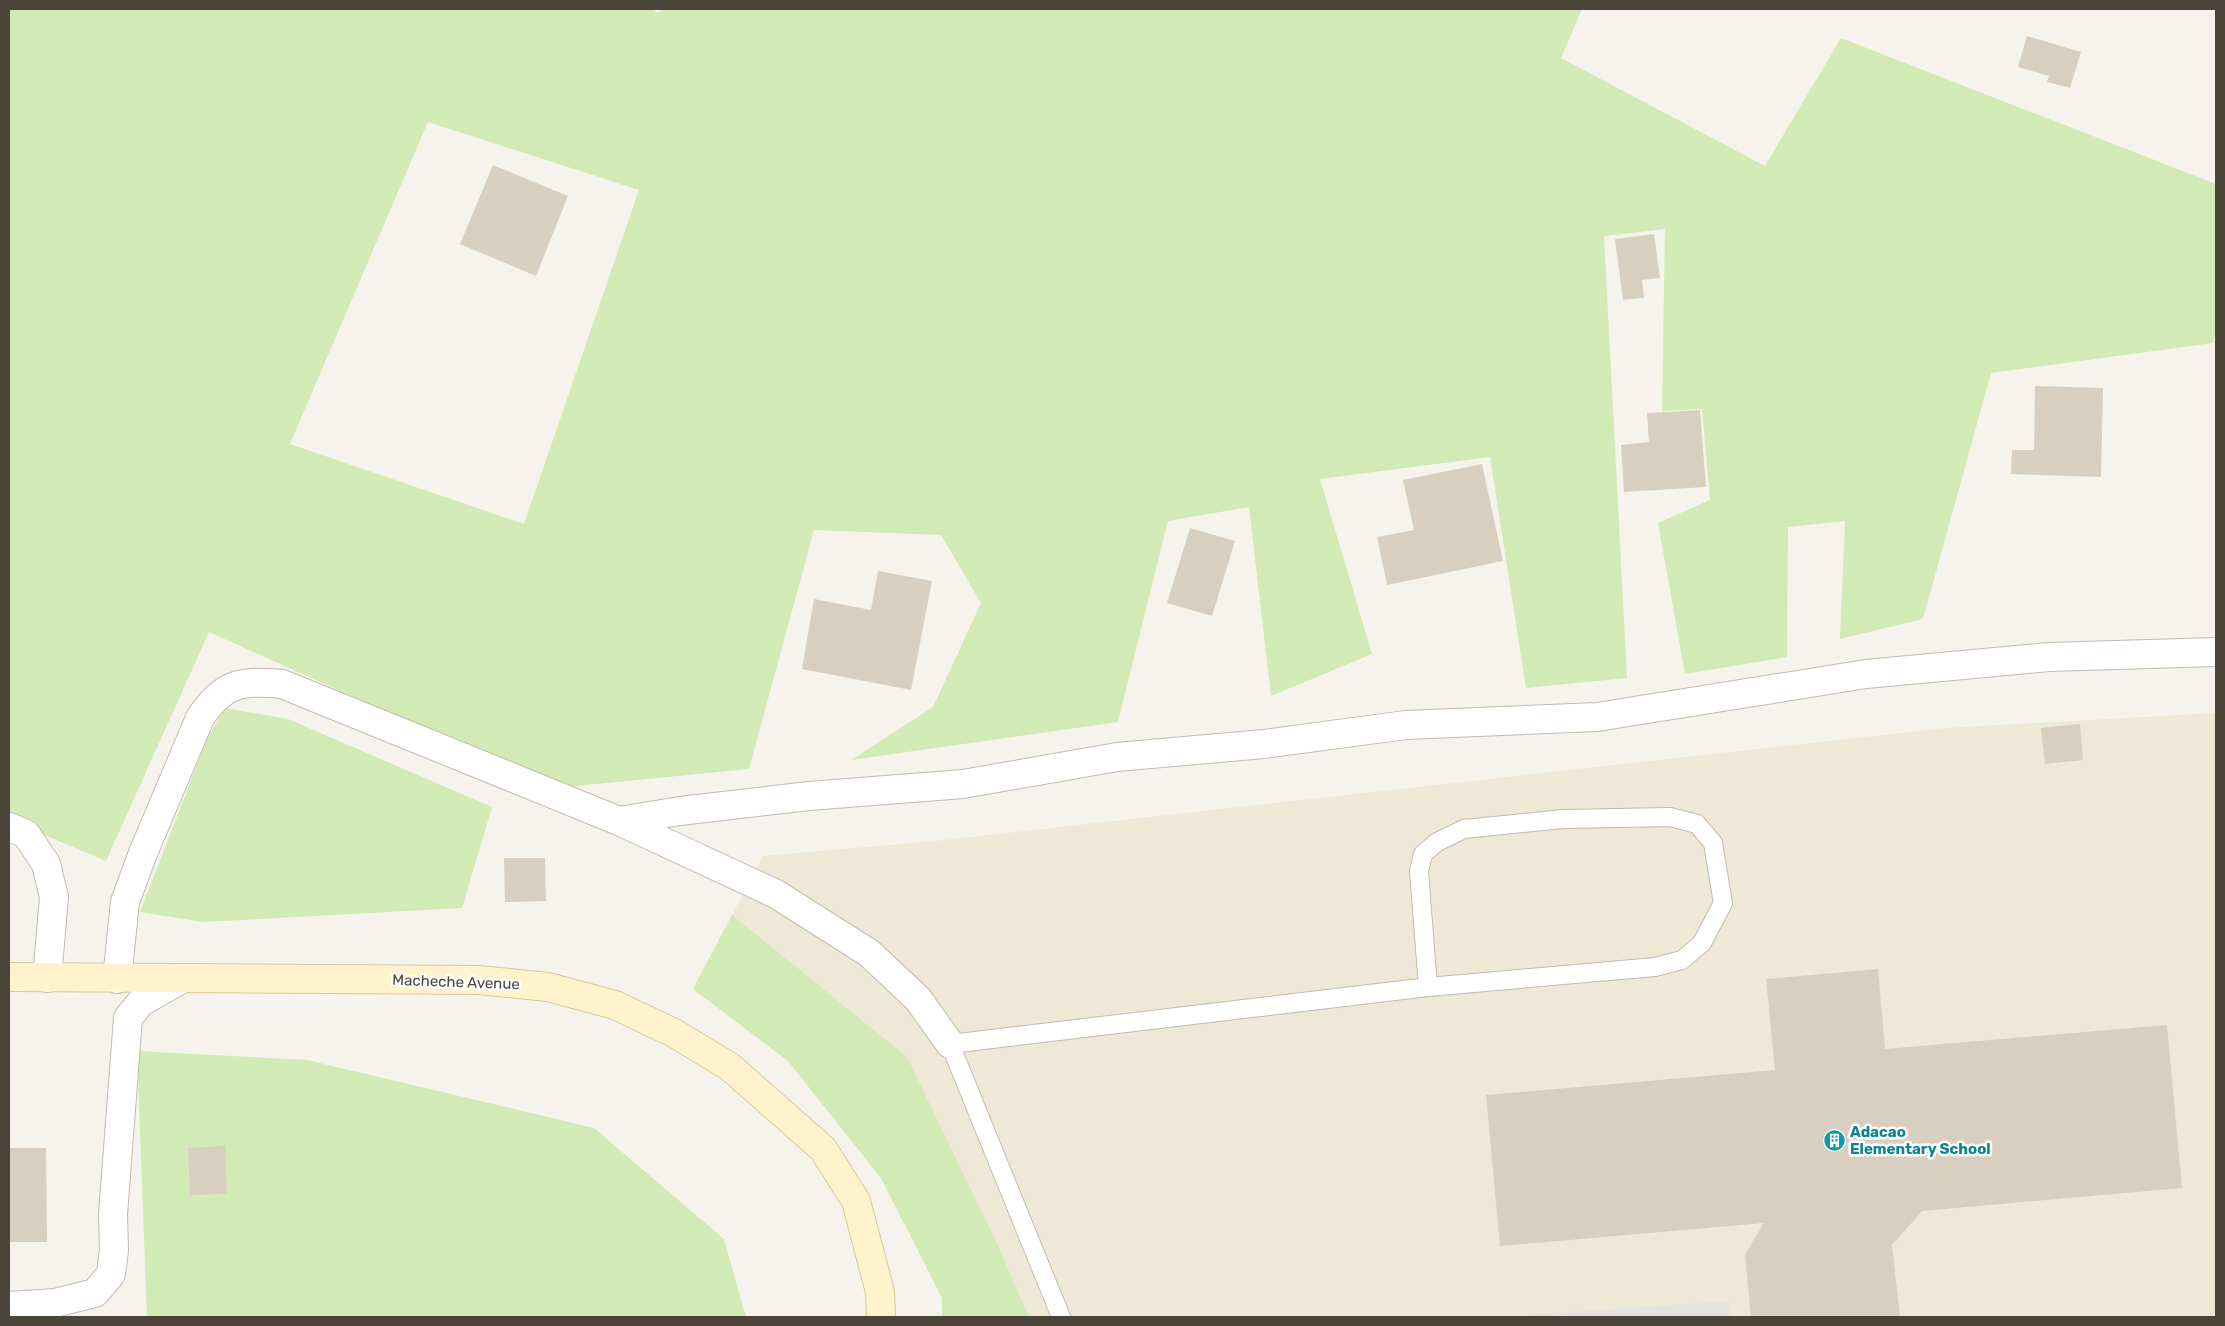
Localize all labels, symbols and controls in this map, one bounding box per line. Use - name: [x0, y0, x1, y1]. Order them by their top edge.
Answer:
- street label: Macheche Avenue: [392, 971, 520, 993]
- place label: Adacao Elementary School: [1850, 1123, 1991, 1158]
- building icon: Adacao Elementary School: [1822, 1129, 1846, 1153]

